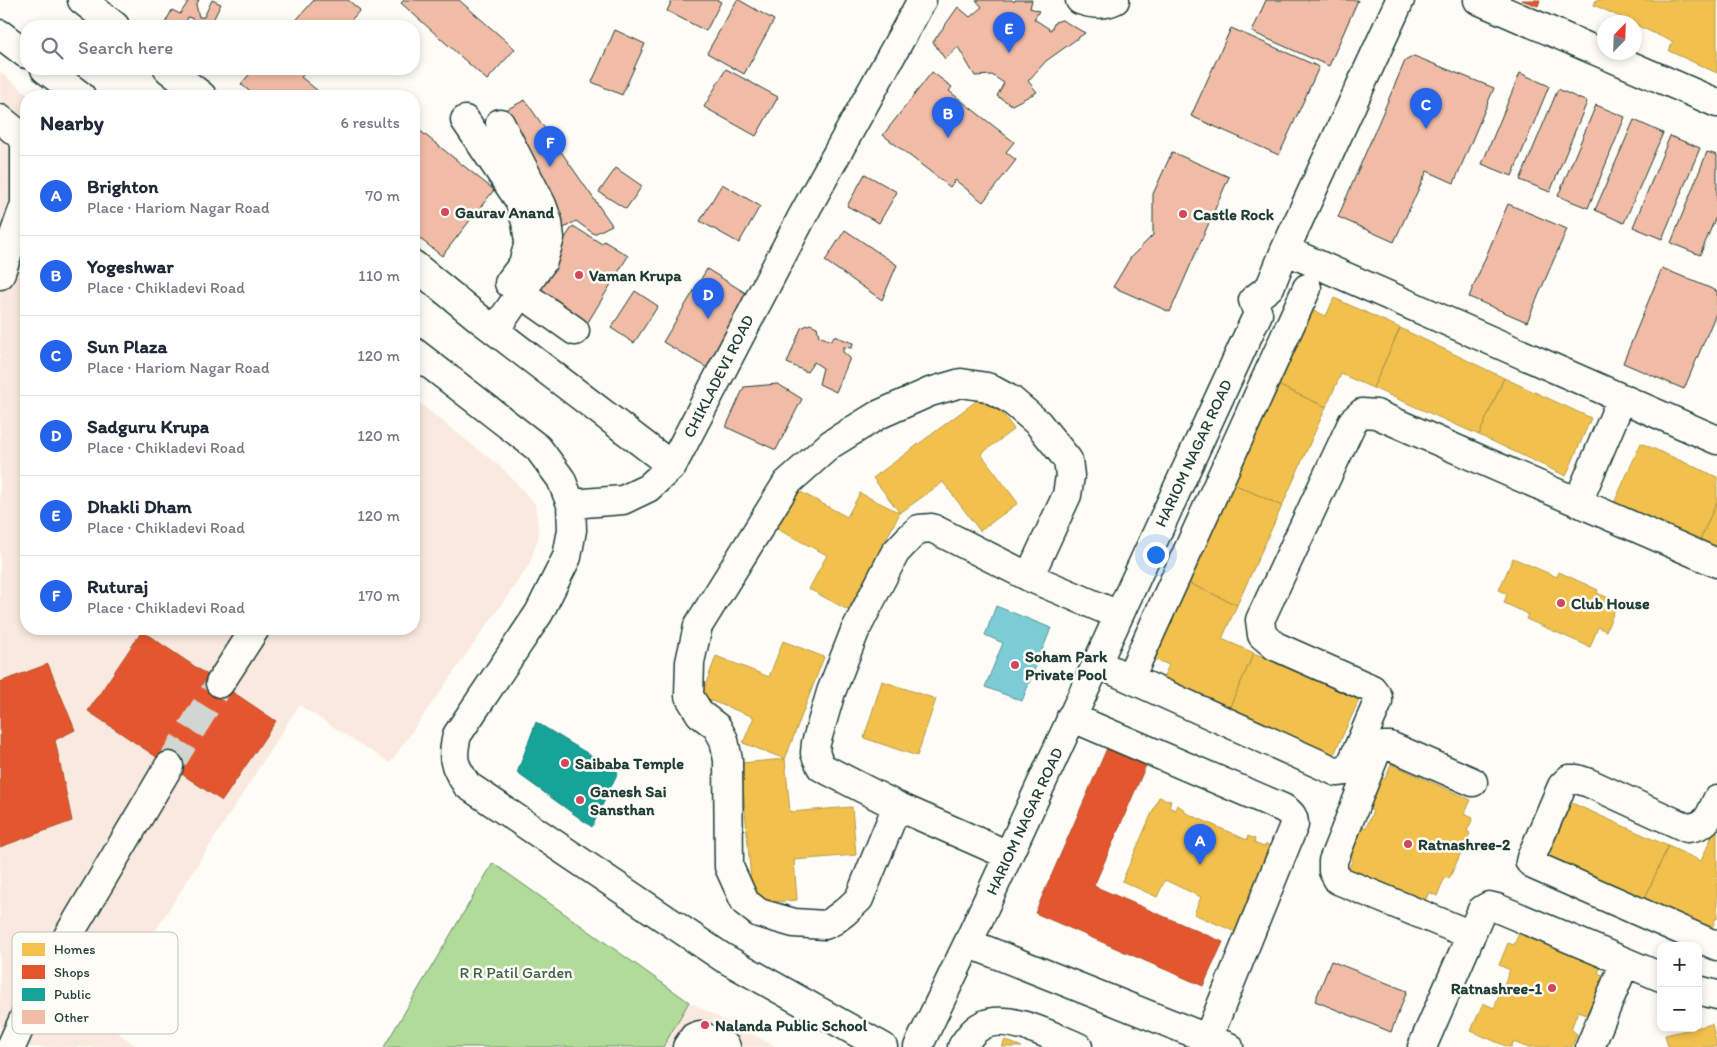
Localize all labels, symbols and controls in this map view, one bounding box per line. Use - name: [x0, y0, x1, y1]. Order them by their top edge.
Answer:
- pin: E: [993, 12, 1025, 53]
- north arrow: [1597, 15, 1642, 60]
- search box: [20, 20, 420, 75]
- icon: search: [38, 34, 66, 62]
- text: Search here: [78, 36, 173, 59]
- pin: C: [1410, 88, 1442, 129]
- pin: B: [932, 97, 964, 138]
- text: Nearby: [40, 110, 104, 135]
- text: 6 results: [340, 113, 400, 132]
- pin: F: [534, 126, 566, 167]
- text: Brighton: [87, 175, 158, 198]
- text: A: [51, 186, 61, 205]
- text: 70 m: [365, 186, 400, 205]
- text: Place · Hariom Nagar Road: [87, 198, 270, 217]
- place label: Gaurav Anand: [455, 203, 554, 222]
- place label: Castle Rock: [1193, 205, 1275, 224]
- marker: Gaurav Anand: [439, 206, 451, 218]
- marker: Castle Rock: [1177, 208, 1189, 220]
- text: Yogeshwar: [87, 255, 174, 278]
- text: B: [51, 266, 61, 285]
- text: 110 m: [358, 266, 400, 285]
- place label: Vaman Krupa: [589, 266, 682, 286]
- marker: Vaman Krupa: [573, 269, 585, 281]
- text: Place · Chikladevi Road: [87, 278, 245, 297]
- pin: D: [692, 278, 724, 319]
- street label: CHIKLADEVI ROAD: [679, 312, 758, 441]
- text: Sun Plaza: [87, 335, 167, 358]
- text: C: [51, 346, 61, 365]
- text: 120 m: [357, 346, 400, 365]
- text: Place · Hariom Nagar Road: [87, 358, 270, 377]
- street label: HARIOM NAGAR ROAD: [1151, 377, 1236, 530]
- text: Sadguru Krupa: [87, 415, 209, 438]
- text: D: [51, 426, 61, 445]
- text: 120 m: [357, 426, 400, 445]
- text: Place · Chikladevi Road: [87, 438, 245, 457]
- text: Dhakli Dham: [87, 495, 192, 518]
- text: E: [52, 506, 60, 525]
- text: 120 m: [357, 506, 400, 525]
- text: Place · Chikladevi Road: [87, 518, 245, 537]
- your location: [1143, 542, 1169, 568]
- text: Ruturaj: [87, 575, 148, 598]
- text: F: [52, 586, 60, 605]
- text: 170 m: [358, 586, 400, 605]
- place label: Club House: [1571, 594, 1650, 613]
- marker: Club House: [1555, 597, 1567, 609]
- text: Place · Chikladevi Road: [87, 598, 245, 617]
- place label: Soham Park Private Pool: [1025, 647, 1108, 684]
- marker: Soham Park Private Pool: [1009, 659, 1021, 671]
- street label: HARIOM NAGAR ROAD: [982, 745, 1067, 898]
- place label: Saibaba Temple: [575, 754, 684, 774]
- marker: Saibaba Temple: [559, 757, 571, 769]
- place label: Ganesh Sai Sansthan: [590, 782, 667, 819]
- marker: Ganesh Sai Sansthan: [574, 794, 586, 806]
- pin: A: [1184, 824, 1216, 865]
- place label: Ratnashree-2: [1418, 835, 1511, 854]
- marker: Ratnashree-2: [1402, 838, 1414, 850]
- legend: [12, 932, 178, 1034]
- text: Homes: [54, 941, 96, 958]
- map controls: [1657, 942, 1702, 1032]
- button: +: [1657, 942, 1702, 987]
- park label: R R Patil Garden: [459, 963, 573, 982]
- text: Shops: [54, 964, 90, 981]
- place label: Ratnashree-1: [1451, 979, 1543, 998]
- marker: Ratnashree-1: [1546, 982, 1558, 994]
- text: Public: [54, 986, 92, 1003]
- button: −: [1657, 987, 1702, 1032]
- text: Other: [54, 1009, 89, 1026]
- place label: Nalanda Public School: [715, 1016, 868, 1035]
- marker: Nalanda Public School: [699, 1019, 711, 1031]

